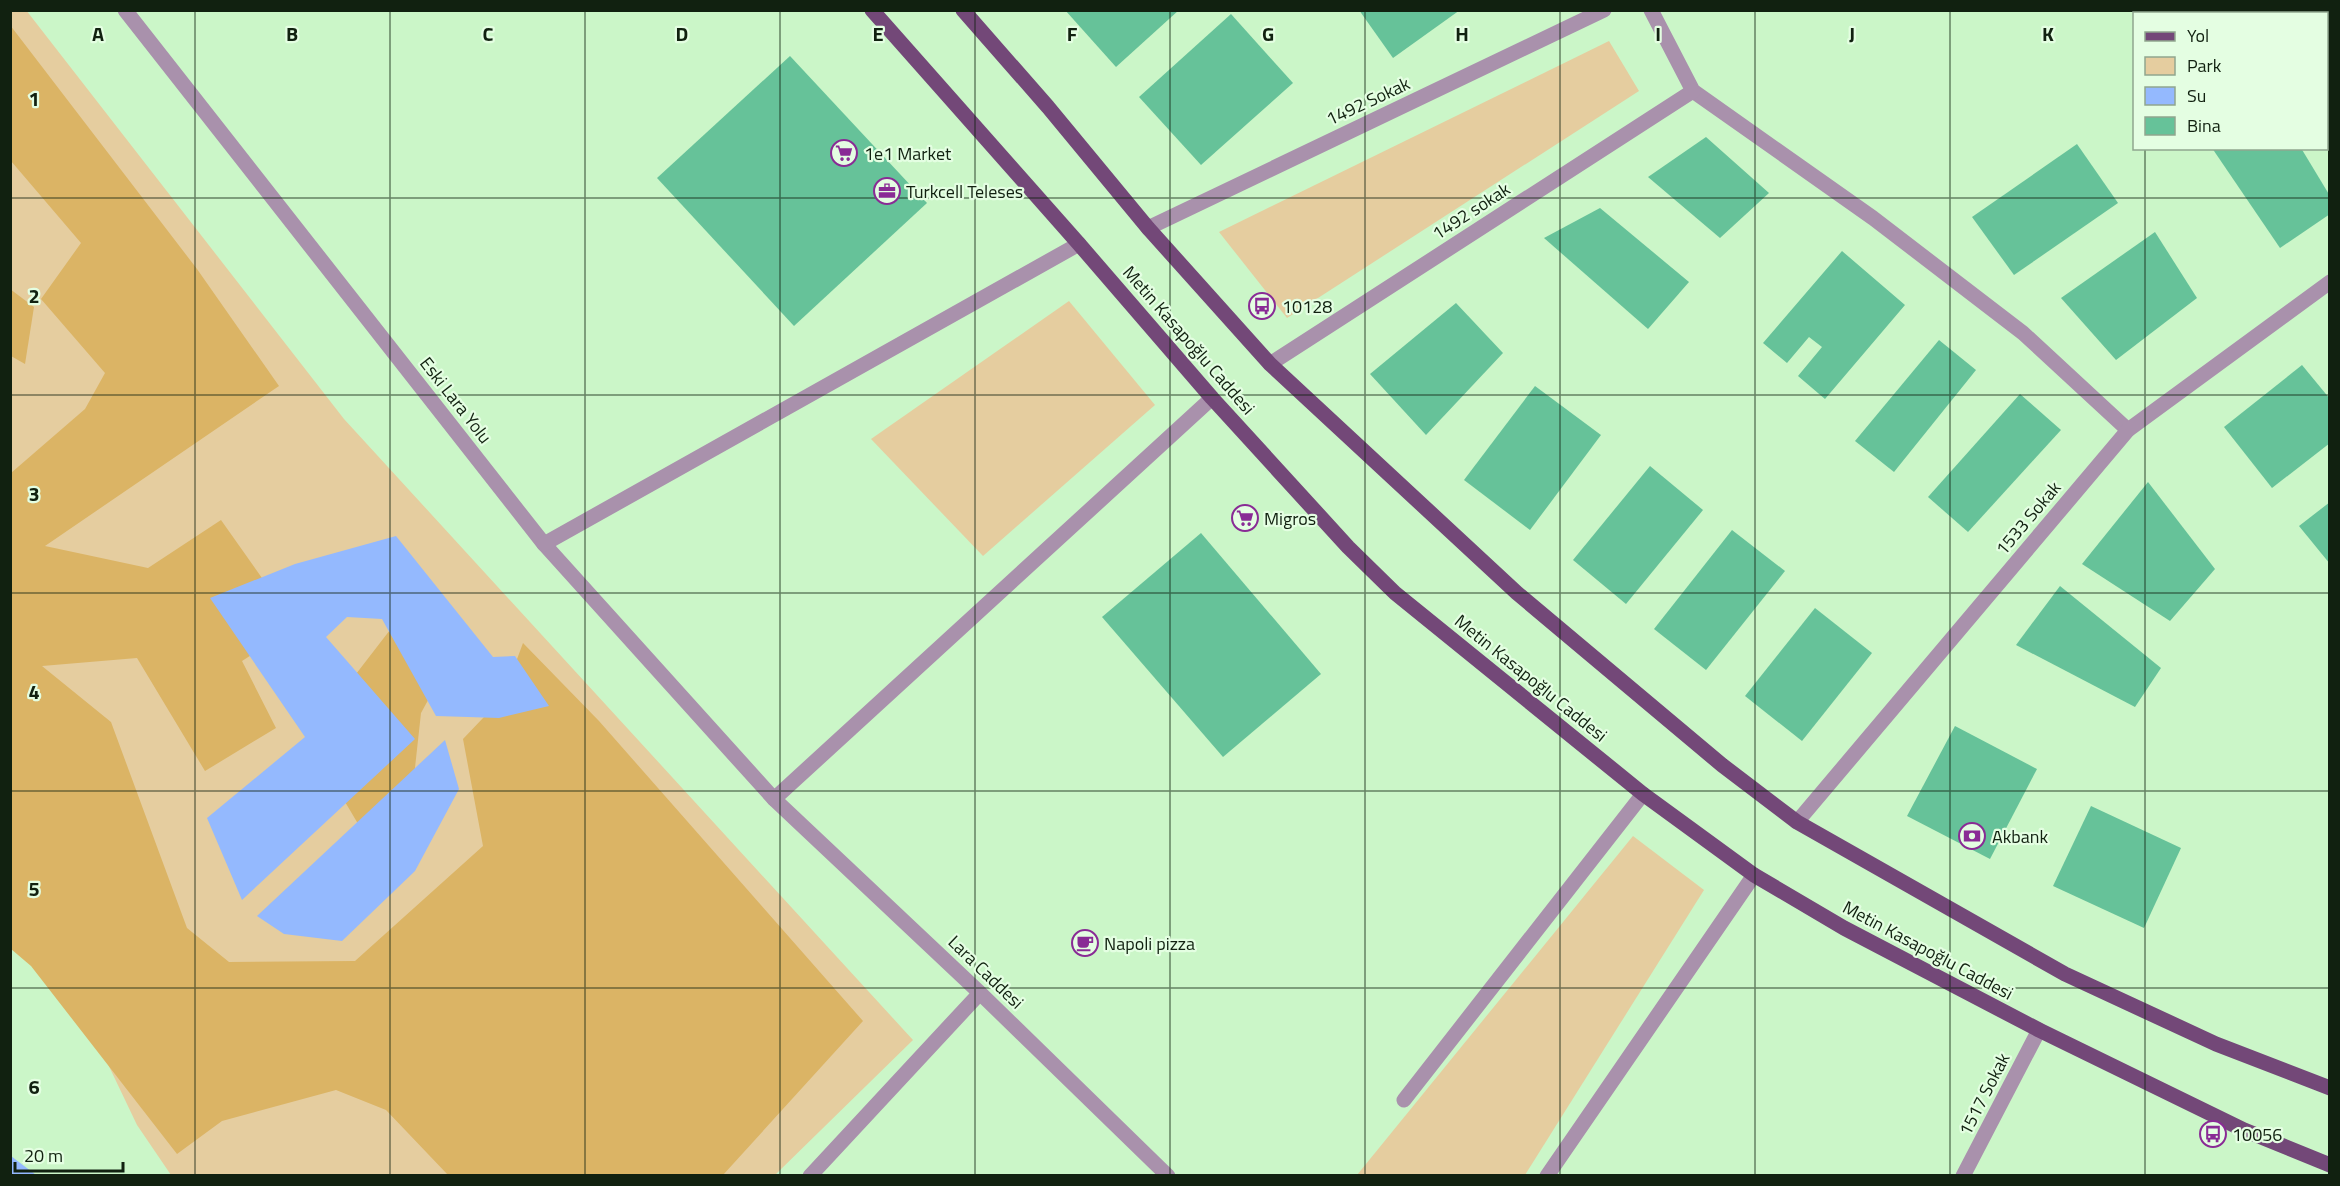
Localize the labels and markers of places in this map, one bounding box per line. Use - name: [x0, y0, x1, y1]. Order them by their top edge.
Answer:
- supermarket icon: 1e1 Market: [829, 138, 859, 168]
- place label: 1e1 Market: [864, 140, 952, 167]
- office icon: Turkcell Teleses: [872, 176, 902, 206]
- place label: Turkcell Teleses: [906, 178, 1023, 205]
- bus stop icon: 10128: [1247, 291, 1277, 321]
- place label: 10128: [1282, 293, 1332, 320]
- supermarket icon: Migros: [1230, 503, 1260, 533]
- place label: Migros: [1264, 505, 1316, 532]
- bank icon: Akbank: [1957, 821, 1987, 851]
- place label: Akbank: [1992, 823, 2049, 850]
- cafe icon: Napoli pizza: [1070, 928, 1100, 958]
- place label: Napoli pizza: [1104, 930, 1195, 957]
- bus stop icon: 10056: [2198, 1119, 2228, 1149]
- place label: 10056: [2232, 1121, 2282, 1148]

